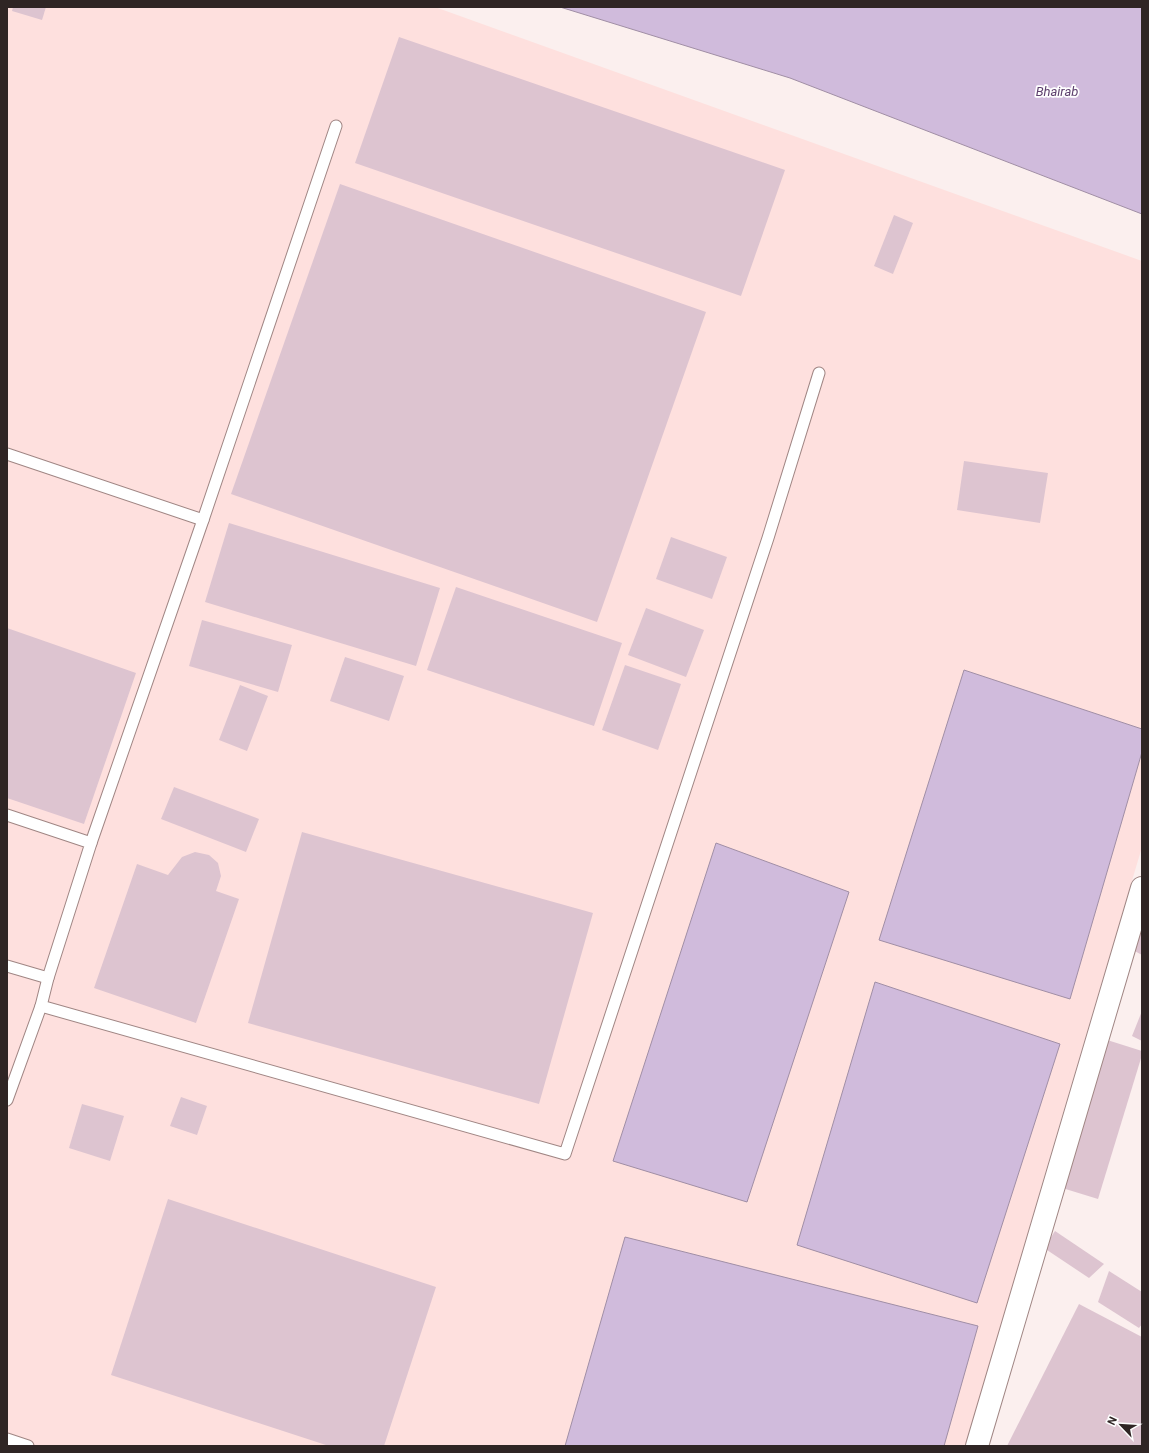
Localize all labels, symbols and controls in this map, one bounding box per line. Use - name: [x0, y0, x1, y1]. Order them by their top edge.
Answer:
- water label: Bhairab: [1036, 84, 1078, 99]
- north arrow: [1101, 1405, 1141, 1445]
- text: N: [1105, 1415, 1120, 1427]

